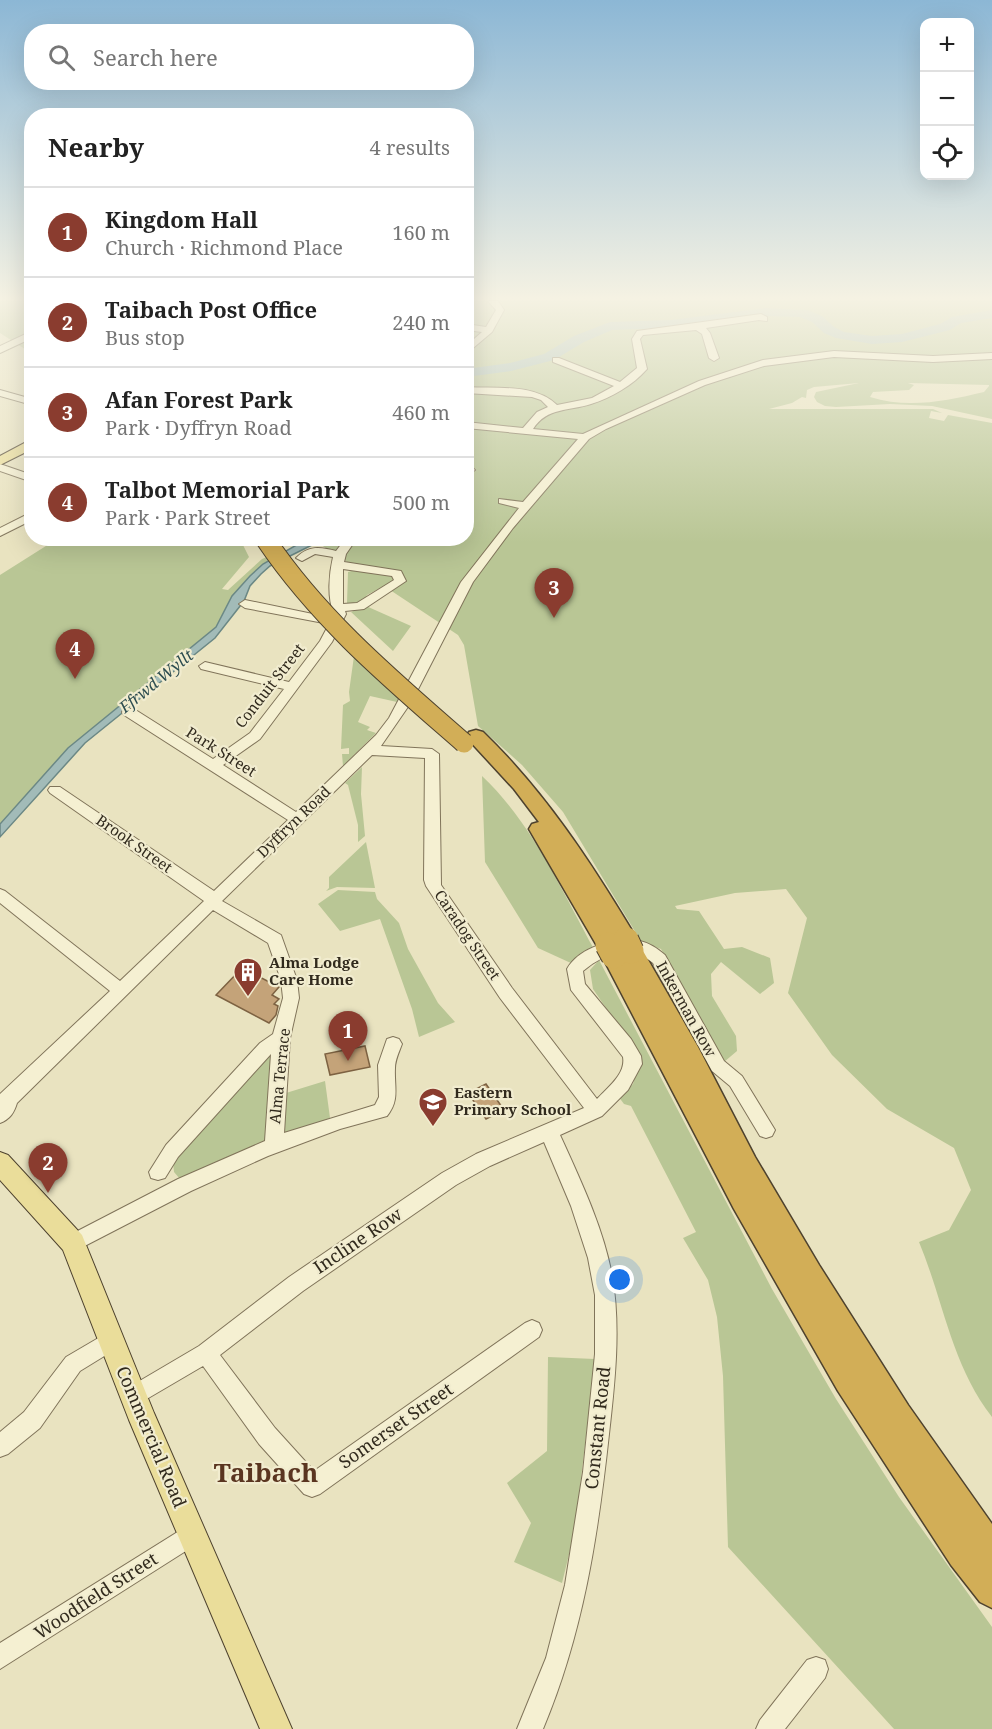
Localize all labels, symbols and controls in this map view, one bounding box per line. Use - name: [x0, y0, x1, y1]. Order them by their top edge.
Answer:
- map controls: [920, 18, 974, 180]
- button: +: [920, 18, 974, 72]
- search box: [24, 24, 474, 90]
- icon: search: [45, 41, 78, 74]
- text: Search here: [93, 42, 218, 72]
- button: −: [920, 72, 974, 126]
- button: locate: [920, 126, 974, 180]
- text: Nearby: [48, 129, 144, 165]
- text: 4 results: [370, 134, 450, 161]
- text: Kingdom Hall: [105, 204, 258, 234]
- text: 1: [62, 219, 73, 246]
- text: 160 m: [392, 219, 450, 246]
- text: Church · Richmond Place: [105, 234, 343, 261]
- text: Taibach Post Office: [105, 294, 317, 324]
- text: 2: [62, 309, 73, 336]
- text: 240 m: [392, 309, 450, 336]
- text: Bus stop: [105, 324, 185, 351]
- text: Afan Forest Park: [105, 384, 292, 414]
- text: 3: [62, 399, 73, 426]
- text: 460 m: [392, 399, 450, 426]
- text: Park · Dyffryn Road: [105, 414, 292, 441]
- text: Talbot Memorial Park: [105, 474, 349, 504]
- text: 4: [62, 489, 73, 516]
- text: 500 m: [392, 489, 450, 516]
- text: Park · Park Street: [105, 504, 270, 531]
- pin: 3: [534, 568, 574, 618]
- pin: 4: [56, 630, 94, 679]
- street label: Conduit Street: [230, 639, 309, 732]
- water label: Ffrwd Wyllt: [114, 644, 198, 718]
- street label: Park Street: [183, 722, 260, 781]
- street label: Dyffryn Road: [252, 781, 335, 862]
- street label: Brook Street: [93, 810, 177, 877]
- street label: Caradog Street: [430, 886, 505, 983]
- place label: Alma Lodge Care Home: [269, 952, 359, 989]
- building icon: Alma Lodge Care Home: [232, 956, 264, 998]
- street label: Inkerman Row: [652, 957, 721, 1060]
- pin: 1: [328, 1012, 368, 1061]
- street label: Alma Terrace: [264, 1027, 294, 1125]
- place label: Eastern Primary School: [454, 1082, 572, 1119]
- school or university icon: Eastern Primary School: [417, 1086, 449, 1128]
- pin: 2: [28, 1144, 68, 1193]
- street label: Incline Row: [308, 1201, 407, 1279]
- your location: [605, 1265, 634, 1294]
- street label: Commercial Road: [111, 1362, 193, 1511]
- street label: Constant Road: [579, 1365, 615, 1491]
- street label: Somerset Street: [334, 1377, 457, 1474]
- district label: Taibach: [214, 1454, 318, 1490]
- street label: Woodfield Street: [29, 1546, 162, 1644]

